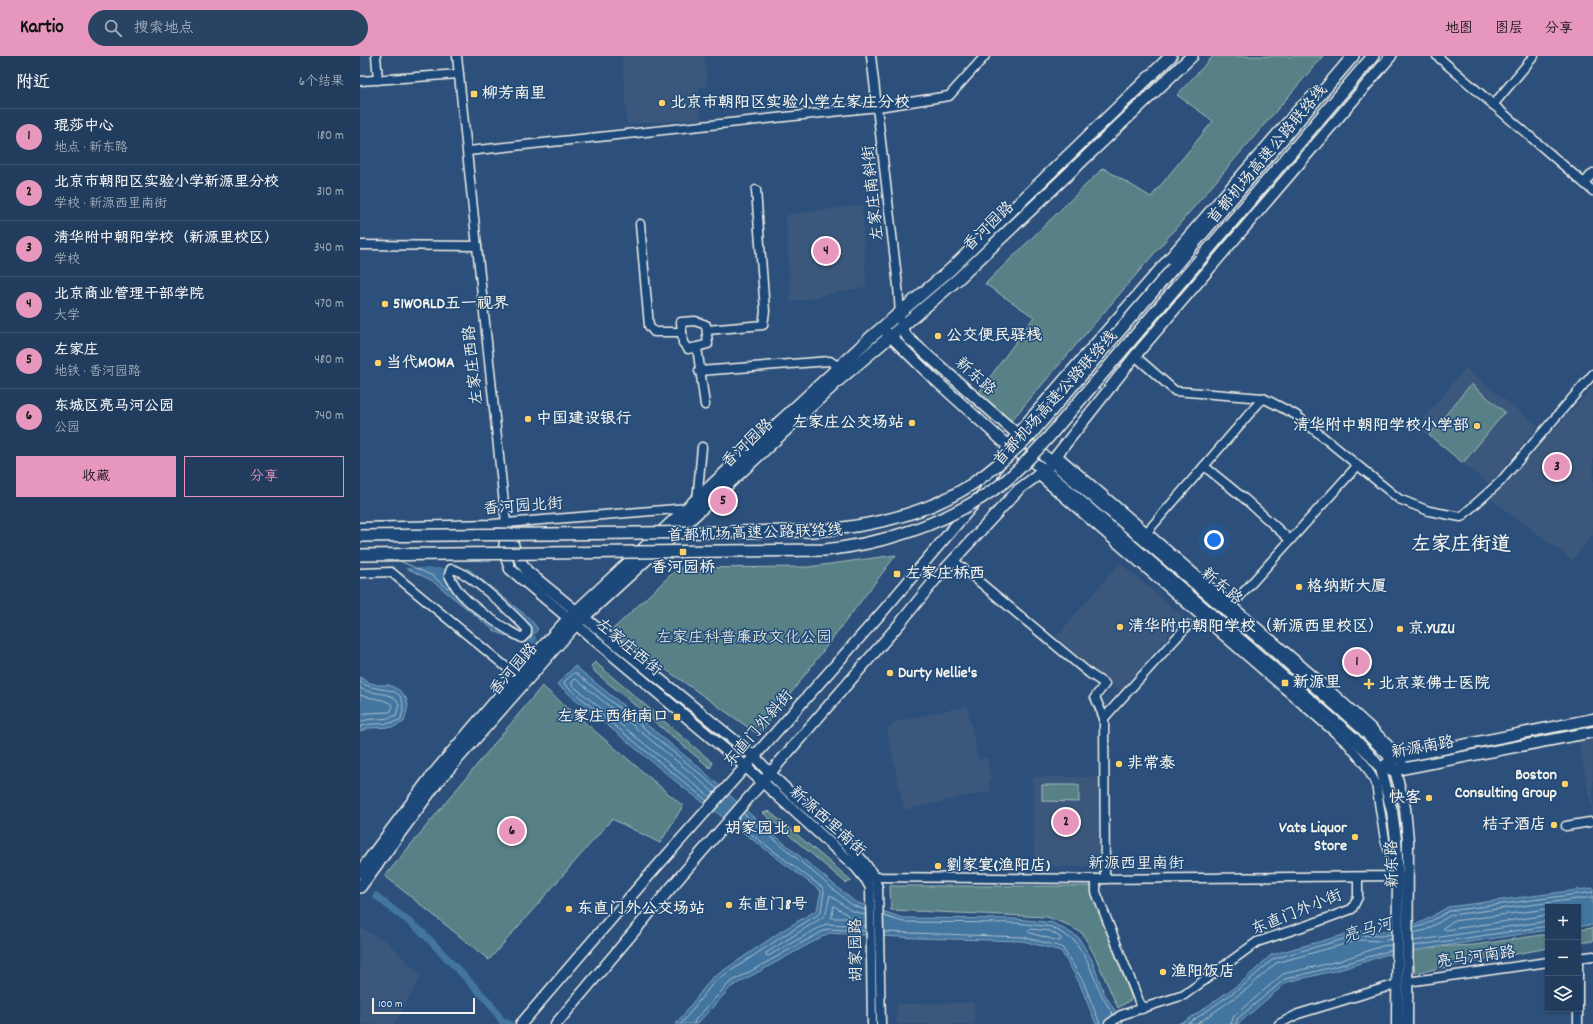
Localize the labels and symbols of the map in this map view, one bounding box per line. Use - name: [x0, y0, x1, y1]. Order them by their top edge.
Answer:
- street label: 首都机场高速公路联络线: [1203, 80, 1333, 230]
- place label: 柳芳南里: [482, 83, 546, 106]
- marker: 柳芳南里: [469, 89, 479, 99]
- place label: 北京市朝阳区实验小学左家庄分校: [670, 92, 910, 115]
- marker: 北京市朝阳区实验小学左家庄分校: [657, 98, 667, 108]
- street label: 左家庄南斜街: [858, 144, 890, 242]
- street label: 香河园路: [958, 196, 1020, 258]
- pin: 4: [813, 236, 839, 266]
- place label: 51WORLD五一视界: [393, 293, 509, 316]
- marker: 51WORLD五一视界: [380, 299, 390, 309]
- street label: 左家庄西路: [458, 324, 490, 406]
- place label: 公交便民驿栈: [946, 325, 1042, 348]
- street label: 首都机场高速公路联络线: [989, 326, 1123, 472]
- marker: 公交便民驿栈: [933, 331, 943, 341]
- place label: 当代MOMA: [386, 352, 455, 375]
- street label: 新东路: [949, 352, 1001, 402]
- marker: 当代MOMA: [373, 358, 383, 368]
- place label: 中国建设银行: [536, 408, 632, 431]
- place label: 左家庄公交场站: [792, 412, 904, 435]
- marker: 中国建设银行: [523, 414, 533, 424]
- street label: 香河园路: [717, 414, 779, 474]
- place label: 清华附中朝阳学校小学部: [1293, 415, 1469, 438]
- marker: 左家庄公交场站: [907, 418, 917, 428]
- marker: 清华附中朝阳学校小学部: [1472, 421, 1482, 431]
- pin: 3: [1544, 452, 1570, 482]
- pin: 5: [710, 486, 736, 516]
- street label: 香河园北街: [482, 493, 564, 521]
- street label: 首都机场高速公路联络线: [667, 519, 843, 549]
- your location: [1204, 530, 1224, 550]
- district label: 左家庄街道: [1411, 532, 1511, 560]
- marker: 香河园桥: [678, 547, 688, 557]
- place label: 香河园桥: [651, 557, 715, 580]
- place label: 左家庄桥西: [905, 563, 985, 586]
- street label: 新东路: [1195, 563, 1247, 611]
- marker: 左家庄桥西: [892, 569, 902, 579]
- place label: 格纳斯大厦: [1307, 576, 1387, 599]
- marker: 格纳斯大厦: [1294, 582, 1304, 592]
- street label: 左家庄西街: [590, 613, 666, 683]
- place label: 清华附中朝阳学校（新源西里校区）: [1128, 616, 1384, 639]
- place label: 京.YUZU: [1408, 618, 1455, 641]
- marker: 清华附中朝阳学校（新源西里校区）: [1115, 622, 1125, 632]
- marker: 京.YUZU: [1395, 624, 1405, 634]
- park label: 左家庄科普廉政文化公园: [656, 627, 832, 650]
- street label: 香河园路: [484, 638, 544, 702]
- pin: 1: [1344, 647, 1370, 677]
- place label: Durty Nellie's: [898, 662, 978, 685]
- marker: Durty Nellie's: [885, 668, 895, 678]
- place label: 新源里: [1293, 672, 1341, 695]
- place label: 北京莱佛士医院: [1378, 673, 1490, 696]
- marker: 新源里: [1280, 678, 1290, 688]
- marker: 北京莱佛士医院: [1363, 678, 1375, 690]
- street label: 东直门外斜街: [719, 685, 799, 773]
- place label: 左家庄西街南口: [557, 706, 669, 729]
- marker: 左家庄西街南口: [672, 712, 682, 722]
- street label: 新源南路: [1389, 731, 1457, 765]
- place label: 非常泰: [1127, 753, 1175, 776]
- marker: 非常泰: [1114, 759, 1124, 769]
- place label: Boston Consulting Group: [1455, 764, 1557, 805]
- marker: Boston Consulting Group: [1560, 779, 1570, 789]
- street label: 新源西里南街: [784, 781, 870, 863]
- place label: 快客: [1389, 787, 1421, 810]
- marker: 快客: [1424, 793, 1434, 803]
- pin: 2: [1053, 807, 1079, 837]
- place label: 桔子酒店: [1482, 814, 1546, 837]
- pin: 6: [499, 816, 525, 846]
- place label: Vats Liquor Store: [1279, 817, 1348, 858]
- place label: 胡家园北: [725, 818, 789, 841]
- marker: 桔子酒店: [1549, 820, 1559, 830]
- marker: 胡家园北: [792, 824, 802, 834]
- marker: Vats Liquor Store: [1350, 832, 1360, 842]
- street label: 新东路: [1381, 840, 1405, 888]
- street label: 新源西里南街: [1088, 853, 1184, 876]
- place label: 劉家宴(渔阳店): [946, 855, 1050, 878]
- marker: 劉家宴(渔阳店): [933, 861, 943, 871]
- street label: 东直门外小街: [1248, 884, 1346, 942]
- place label: 东直门8号: [737, 894, 807, 917]
- place label: 东直门外公交场站: [577, 898, 705, 921]
- marker: 东直门8号: [724, 900, 734, 910]
- marker: 东直门外公交场站: [564, 904, 574, 914]
- water label: 亮马河: [1340, 913, 1399, 951]
- street label: 胡家园路: [845, 918, 869, 982]
- street label: 亮马河南路: [1435, 941, 1517, 975]
- place label: 渔阳饭店: [1171, 961, 1235, 984]
- marker: 渔阳饭店: [1158, 967, 1168, 977]
- scale bar: [372, 996, 475, 1015]

